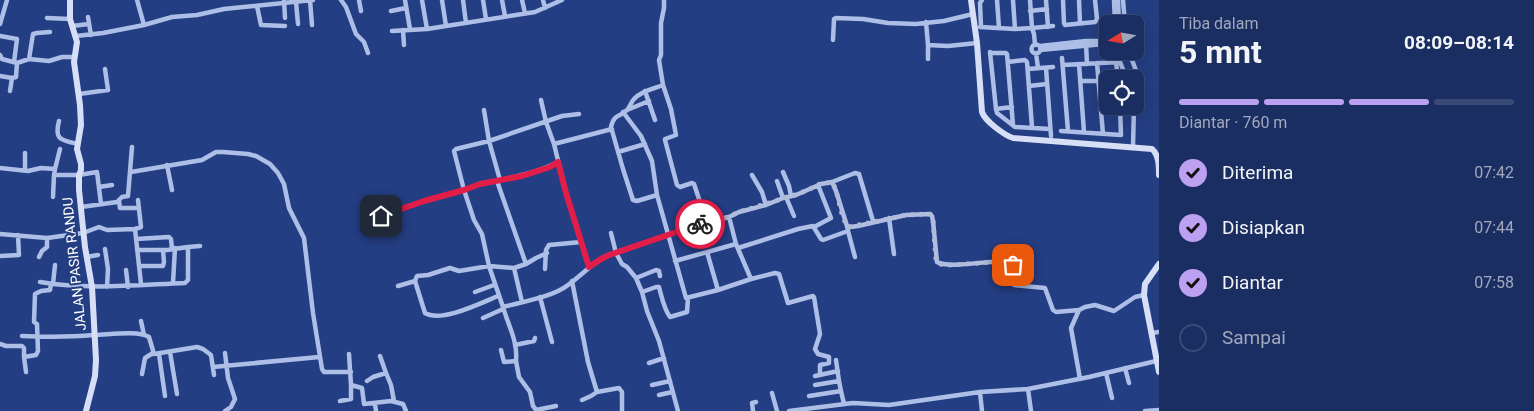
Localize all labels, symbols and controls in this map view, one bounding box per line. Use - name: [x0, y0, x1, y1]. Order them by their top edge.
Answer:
- text: Tiba dalam: [1179, 14, 1258, 33]
- north arrow: [1099, 15, 1144, 60]
- map controls: [1099, 15, 1144, 115]
- text: 08:09–08:14: [1404, 31, 1514, 54]
- text: 5 mnt: [1179, 33, 1262, 71]
- button: locate: [1099, 70, 1144, 115]
- text: Diantar · 760 m: [1179, 113, 1287, 132]
- icon: check: [1179, 159, 1207, 187]
- text: Diterima: [1222, 161, 1293, 184]
- text: 07:42: [1474, 163, 1514, 182]
- pin: [360, 195, 402, 237]
- street label: JALAN PASIR RANDU: [59, 196, 89, 332]
- courier: [675, 199, 725, 249]
- icon: home: [367, 202, 395, 230]
- icon: bike: [686, 210, 714, 238]
- icon: check: [1179, 214, 1207, 242]
- text: Disiapkan: [1222, 216, 1305, 239]
- text: 07:44: [1474, 218, 1514, 237]
- pin: [992, 244, 1034, 286]
- icon: bag: [999, 251, 1027, 279]
- icon: check: [1179, 269, 1207, 297]
- text: Diantar: [1222, 271, 1283, 294]
- text: 07:58: [1474, 273, 1514, 292]
- text: Sampai: [1222, 326, 1286, 349]

